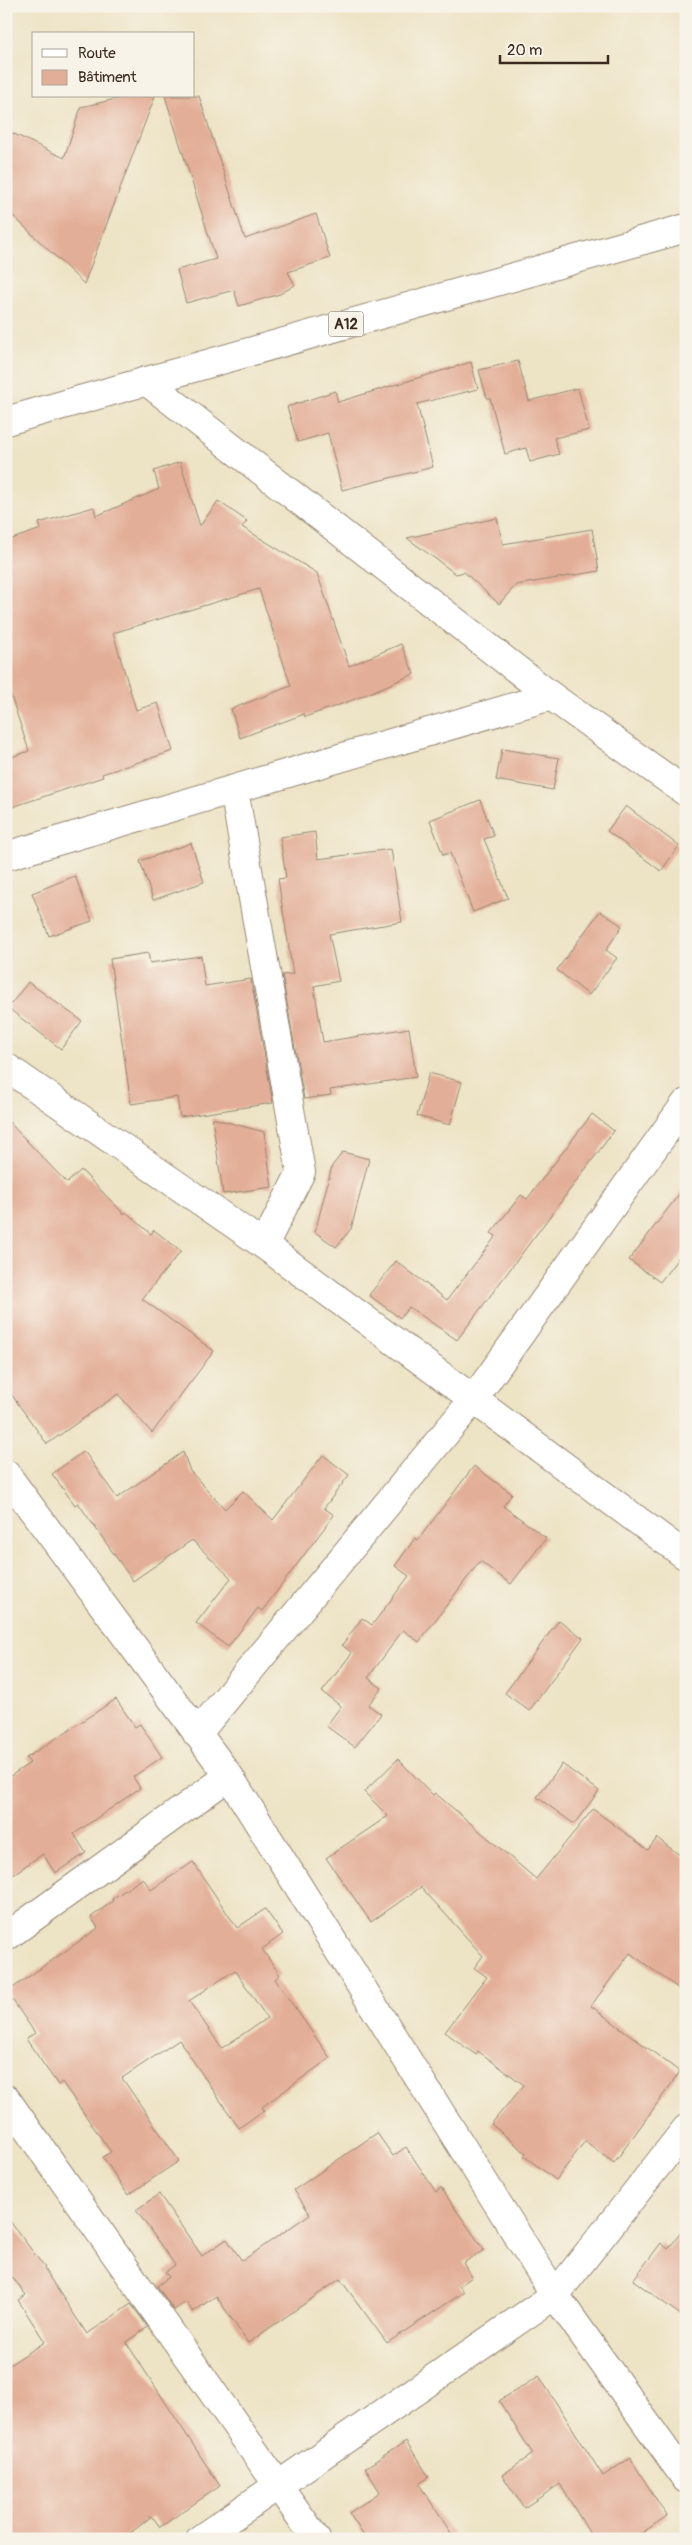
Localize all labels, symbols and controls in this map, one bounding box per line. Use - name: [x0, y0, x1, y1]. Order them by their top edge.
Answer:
- legend: [32, 32, 195, 98]
- scale bar: [500, 32, 607, 64]
- text: 20 m: [507, 41, 542, 60]
- text: Route: [78, 44, 116, 63]
- text: Bâtiment: [78, 68, 138, 87]
- road number: A12: [328, 312, 364, 336]

